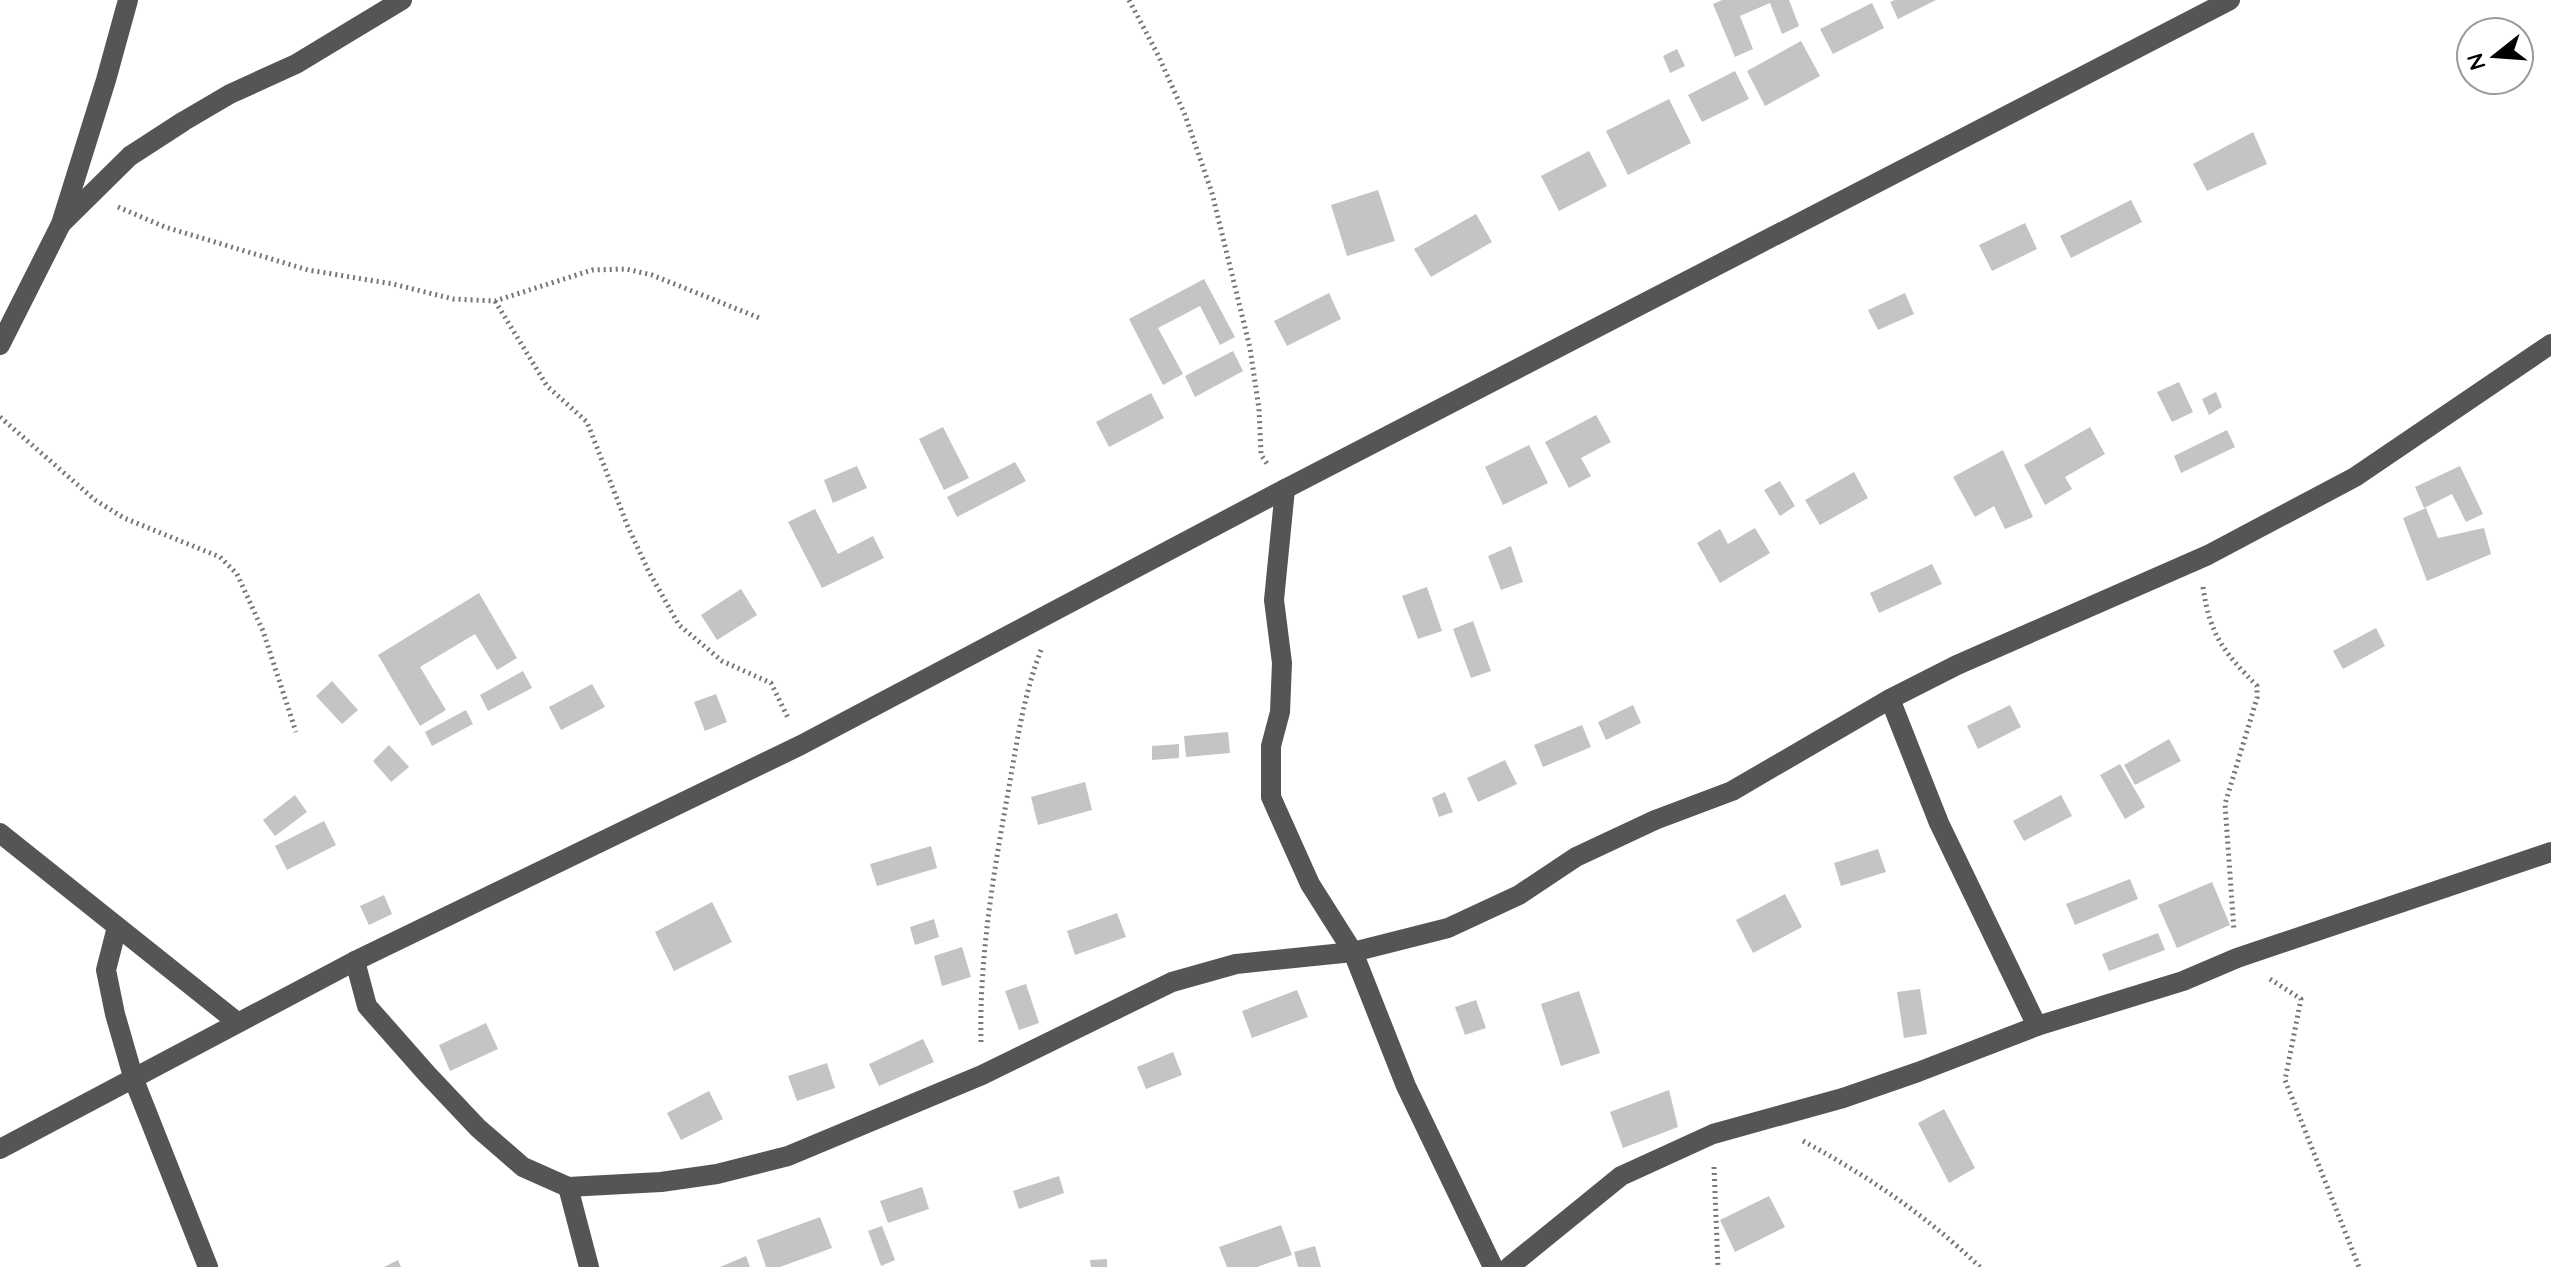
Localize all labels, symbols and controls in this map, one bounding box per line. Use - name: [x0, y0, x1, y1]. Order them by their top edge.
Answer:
- north arrow: [2455, 16, 2535, 96]
- text: N: [2460, 50, 2492, 74]

